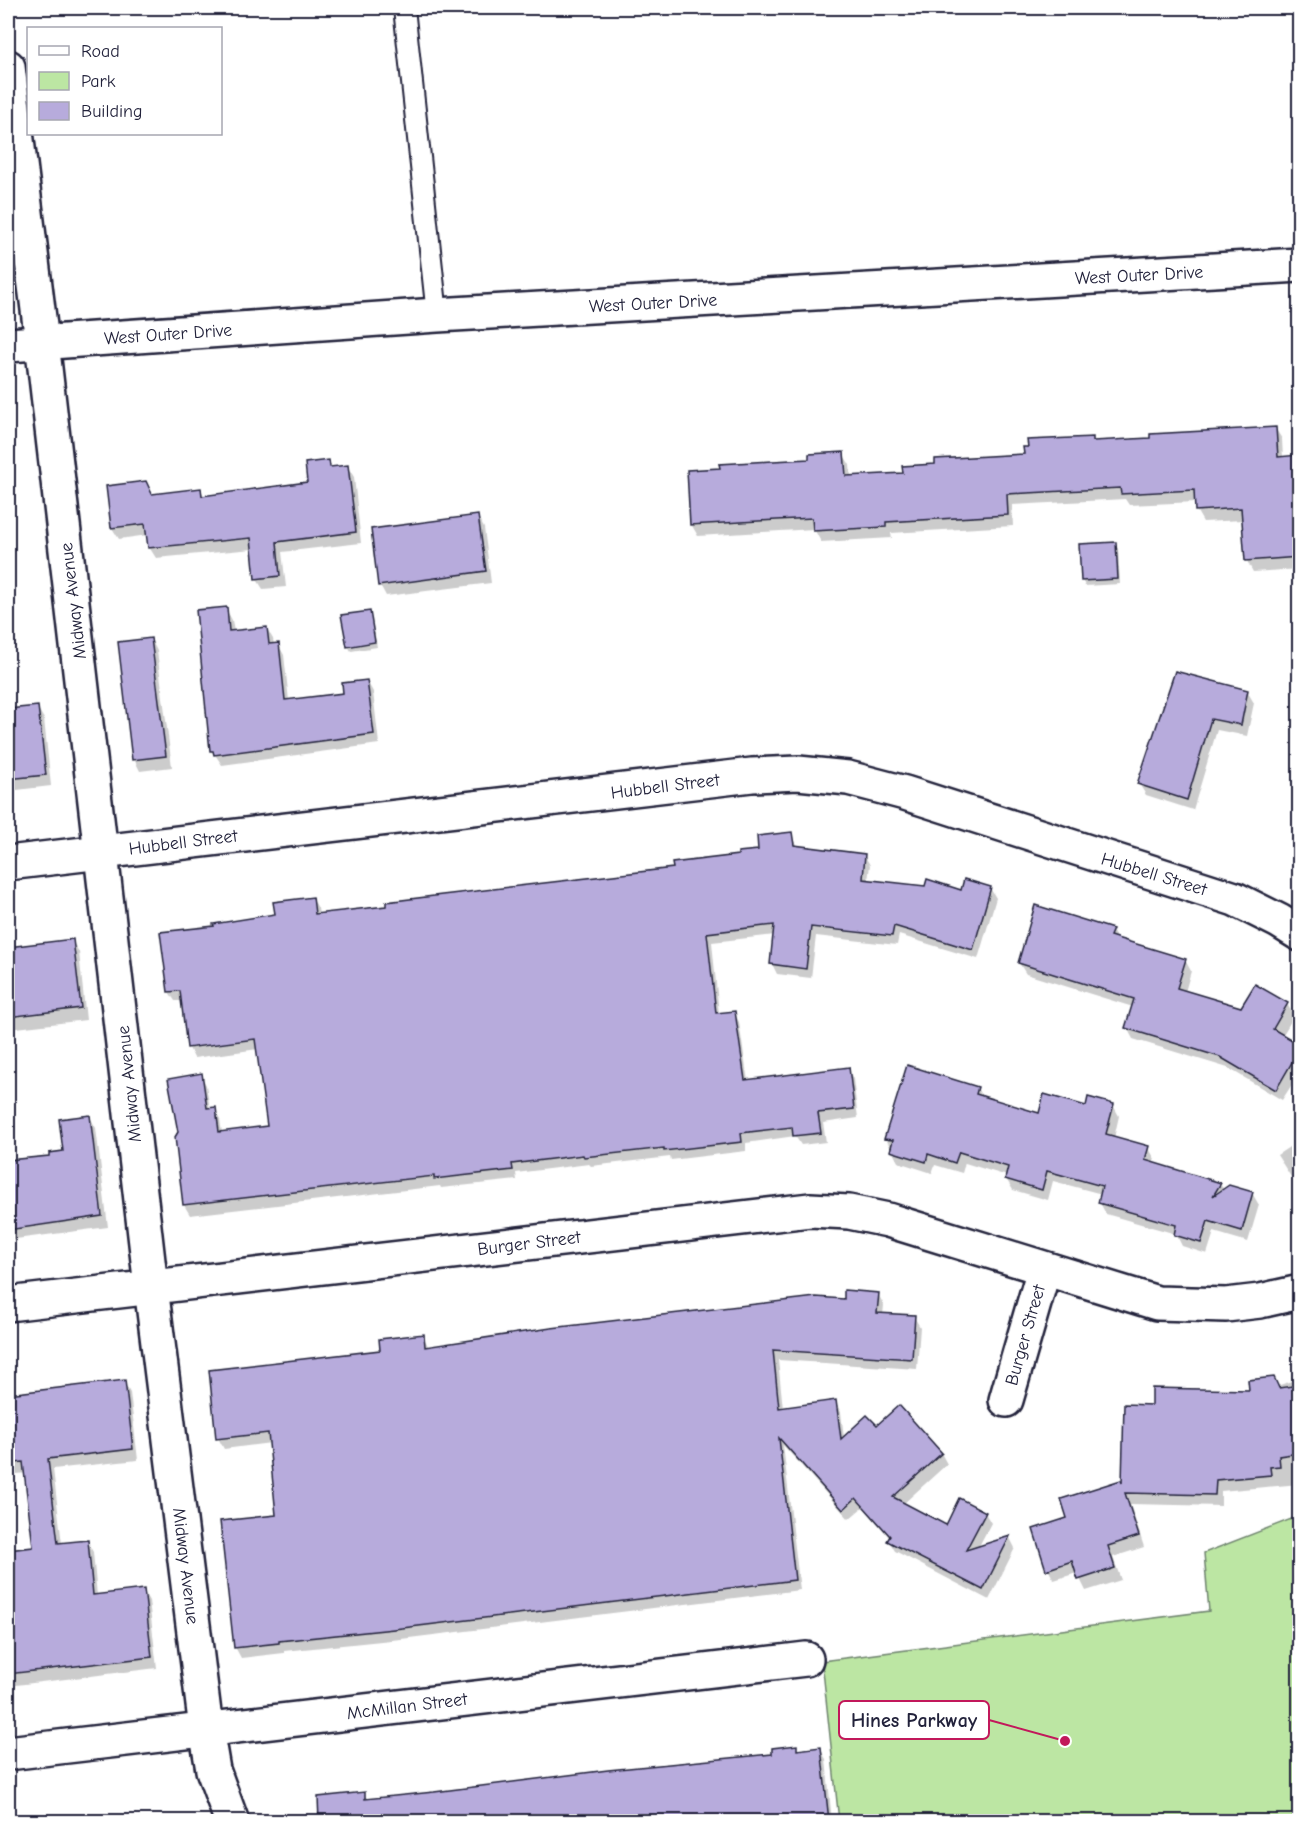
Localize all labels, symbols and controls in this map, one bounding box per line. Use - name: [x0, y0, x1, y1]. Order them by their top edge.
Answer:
- legend: [27, 27, 222, 135]
- text: Road: [81, 41, 120, 62]
- text: Park: [81, 71, 116, 92]
- text: Building: [81, 101, 143, 122]
- street label: West Outer Drive: [1074, 262, 1204, 289]
- street label: West Outer Drive: [588, 290, 718, 317]
- street label: West Outer Drive: [103, 320, 233, 349]
- street label: Midway Avenue: [56, 541, 91, 660]
- street label: Hubbell Street: [609, 769, 722, 804]
- street label: Hubbell Street: [127, 825, 240, 860]
- street label: Hubbell Street: [1098, 848, 1210, 901]
- street label: Midway Avenue: [113, 1025, 146, 1143]
- street label: Burger Street: [476, 1227, 583, 1260]
- street label: Burger Street: [1001, 1282, 1050, 1388]
- street label: Midway Avenue: [168, 1507, 203, 1626]
- street label: McMillan Street: [346, 1689, 469, 1724]
- callout: Hines Parkway: [839, 1701, 989, 1739]
- text: Hines Parkway: [851, 1709, 978, 1732]

